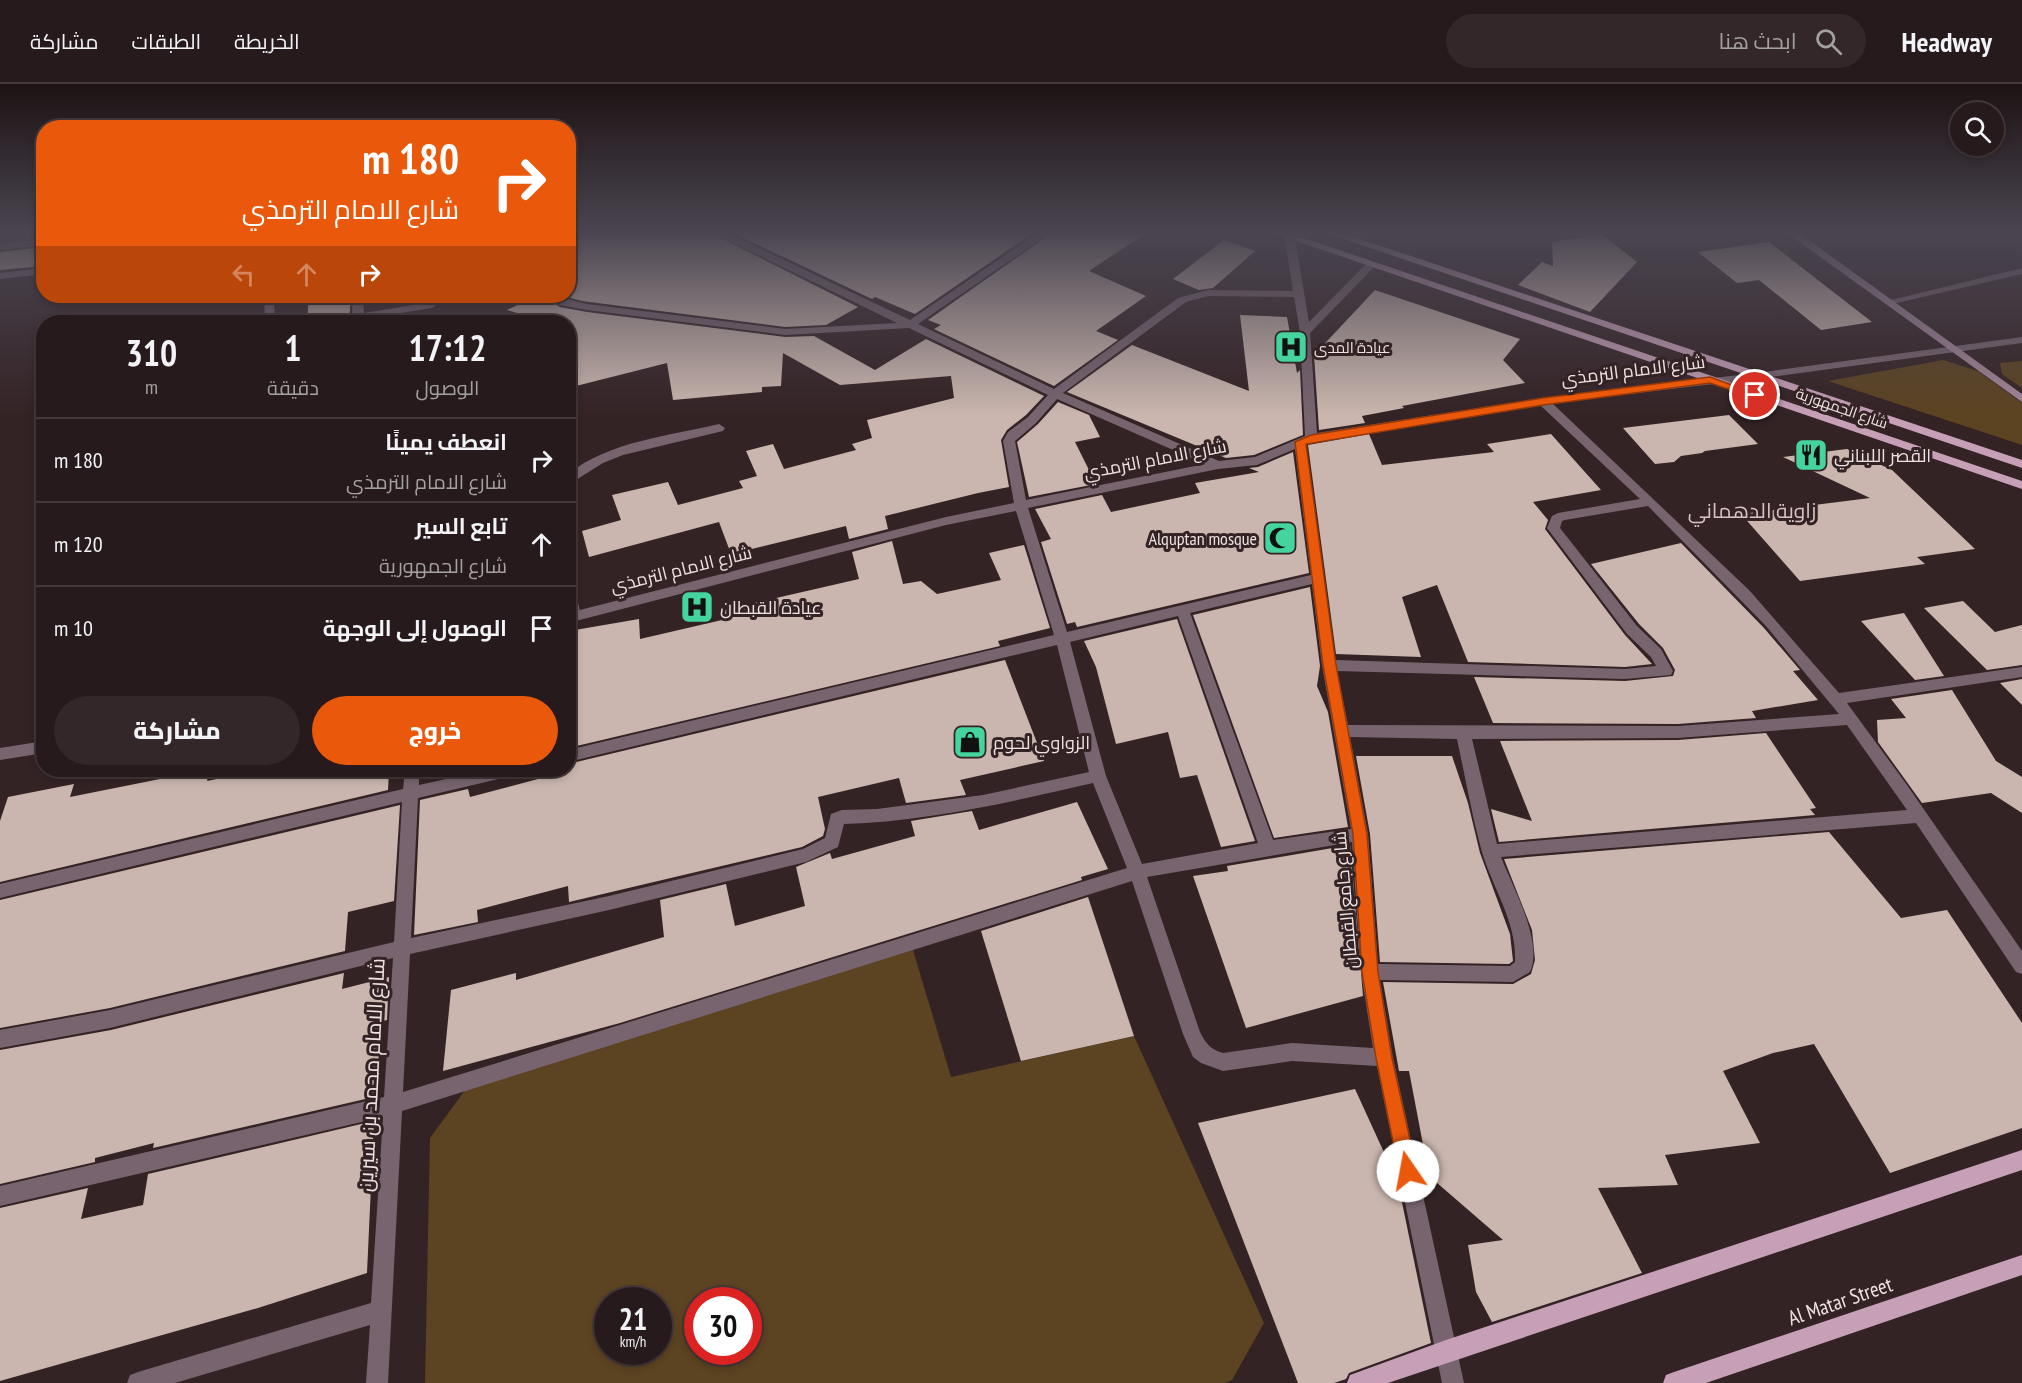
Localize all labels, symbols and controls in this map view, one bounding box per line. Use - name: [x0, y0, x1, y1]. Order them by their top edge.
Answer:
- search box: [1446, 14, 1866, 68]
- text: Headway: [1902, 23, 1992, 60]
- icon: search: [1812, 25, 1845, 58]
- text: ابحث هنا: [1718, 27, 1797, 55]
- text: مشاركة: [30, 28, 99, 55]
- text: الطبقات: [132, 28, 201, 55]
- text: الخريطة: [234, 28, 300, 55]
- map controls: [1950, 102, 2004, 156]
- button: search: [1950, 102, 2004, 156]
- text: 180 m: [362, 131, 459, 186]
- icon: right: [480, 144, 558, 222]
- text: شارع الامام الترمذي: [242, 192, 459, 226]
- icon: left: [227, 258, 260, 291]
- icon: ahead: [290, 258, 323, 291]
- icon: right: [353, 258, 386, 291]
- text: 1: [284, 324, 302, 371]
- text: 17:12: [409, 324, 486, 371]
- text: 310: [126, 329, 177, 376]
- hospital icon: عيادة المدى: [1273, 329, 1309, 365]
- place label: عيادة المدى: [1314, 338, 1391, 358]
- street label: شارع الامام الترمذي: [1560, 350, 1707, 393]
- pin: [1729, 369, 1780, 420]
- text: m: [145, 374, 158, 400]
- text: دقيقة: [267, 375, 319, 401]
- text: الوصول: [416, 375, 479, 401]
- icon: arrive: [1738, 378, 1771, 411]
- street label: شارع الجمهورية: [1793, 383, 1890, 434]
- text: انعطف يمينًا: [385, 428, 507, 456]
- street label: شارع الامام الترمذي: [1082, 434, 1229, 487]
- restaurant icon: القصر اللبناني: [1793, 437, 1829, 473]
- icon: right: [525, 444, 558, 477]
- place label: القصر اللبناني: [1834, 444, 1931, 470]
- text: 180 m: [54, 446, 103, 474]
- text: شارع الامام الترمذي: [346, 469, 507, 495]
- district label: زاوية الدهماني: [1688, 497, 1816, 527]
- text: تابع السير: [415, 512, 507, 540]
- mosque icon: Alquptan mosque: [1262, 520, 1298, 556]
- place label: Alquptan mosque: [1148, 527, 1257, 550]
- icon: ahead: [525, 528, 558, 561]
- text: 120 m: [54, 530, 103, 558]
- street label: شارع الامام الترمذي: [608, 540, 755, 601]
- text: شارع الجمهورية: [379, 553, 507, 579]
- hospital icon: عيادة القبطان: [679, 589, 715, 625]
- place label: عيادة القبطان: [720, 596, 822, 619]
- icon: arrive: [525, 612, 558, 645]
- text: 10 m: [54, 614, 93, 642]
- text: الوصول إلى الوجهة: [323, 614, 507, 642]
- button: مشاركة: [54, 696, 300, 765]
- button: خروج: [312, 696, 558, 765]
- shop icon: الزواوي لحوم: [952, 724, 988, 760]
- place label: الزواوي لحوم: [993, 731, 1090, 757]
- street label: شارع جامع القبطان: [1328, 830, 1363, 970]
- street label: شارع الامام محمد بن سيرين: [351, 957, 392, 1193]
- position arrow: [1376, 1139, 1440, 1203]
- street label: Al Matar Street: [1784, 1270, 1896, 1331]
- speed limit sign: 30: [684, 1287, 762, 1365]
- text: 21: [619, 1299, 647, 1338]
- text: km/h: [620, 1332, 646, 1351]

